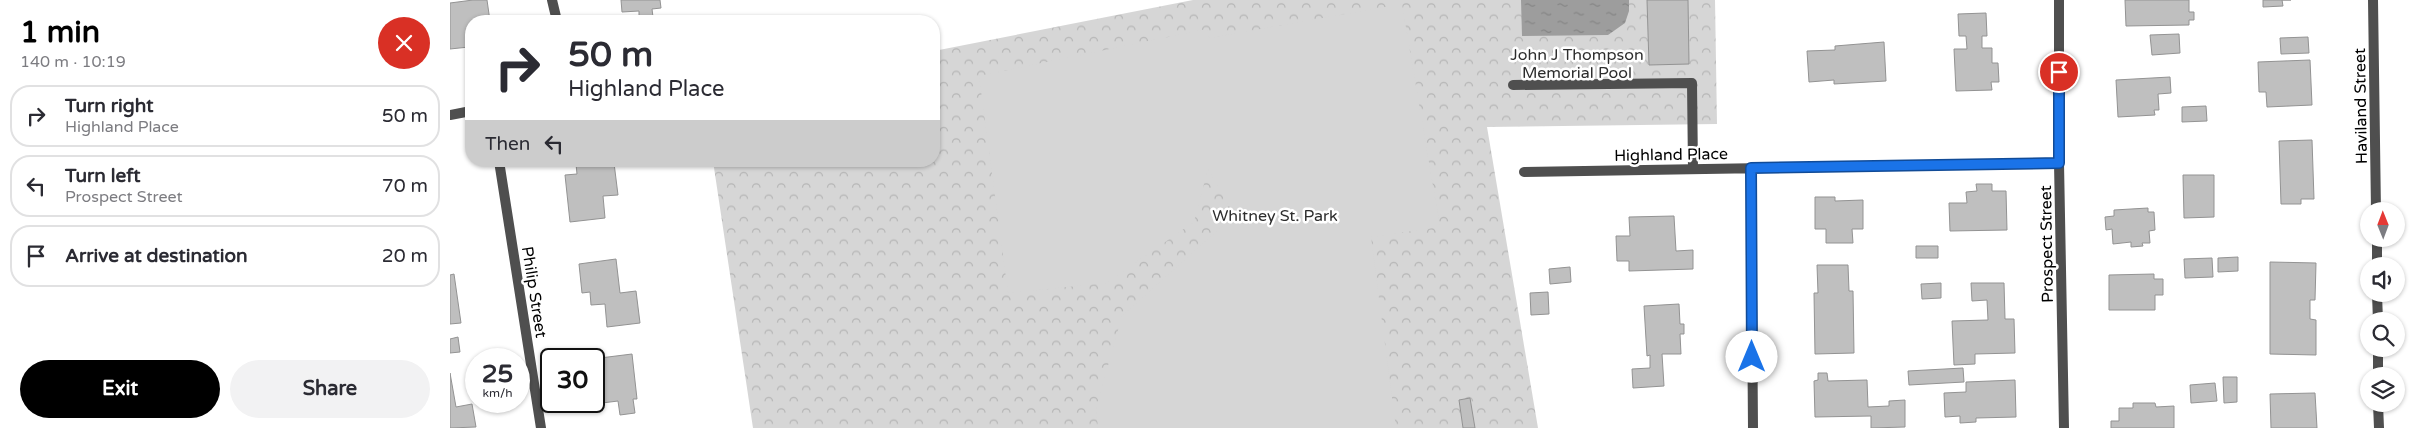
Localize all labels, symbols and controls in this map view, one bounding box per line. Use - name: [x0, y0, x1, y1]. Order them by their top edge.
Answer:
- text: 1 min: [20, 14, 100, 51]
- button: close: [378, 17, 430, 69]
- text: 50 m: [568, 34, 653, 76]
- icon: right: [485, 35, 550, 100]
- park label: John J Thompson Memorial Pool: [1510, 45, 1644, 83]
- street label: Haviland Street: [2350, 48, 2372, 164]
- pin: [2038, 51, 2080, 93]
- text: 140 m · 10:19: [20, 52, 126, 72]
- icon: arrive: [2045, 58, 2073, 86]
- text: Highland Place: [568, 76, 725, 102]
- text: Turn right: [65, 95, 153, 117]
- icon: right: [22, 102, 50, 130]
- text: 50 m: [382, 105, 428, 127]
- text: Highland Place: [65, 117, 179, 137]
- icon: left: [540, 130, 568, 158]
- text: Then: [485, 133, 530, 155]
- street label: Highland Place: [1614, 144, 1728, 166]
- text: Turn left: [65, 165, 141, 187]
- icon: left: [22, 172, 50, 200]
- text: 70 m: [382, 175, 428, 197]
- street label: Prospect Street: [2036, 185, 2058, 303]
- text: Prospect Street: [65, 187, 183, 207]
- north arrow: [2360, 202, 2405, 248]
- map controls: [2360, 202, 2405, 412]
- park label: Whitney St. Park: [1212, 206, 1338, 226]
- icon: arrive: [22, 242, 50, 270]
- text: Arrive at destination: [65, 245, 248, 267]
- text: 20 m: [382, 245, 428, 267]
- street label: Philip Street: [517, 245, 551, 339]
- button: sound: [2360, 257, 2405, 302]
- button: search: [2360, 312, 2405, 357]
- position arrow: [1725, 330, 1777, 382]
- speed limit sign: 30: [540, 348, 605, 413]
- text: 25: [482, 359, 513, 389]
- button: Exit: [20, 360, 220, 418]
- button: Share: [230, 360, 430, 418]
- button: layers: [2360, 367, 2405, 412]
- text: km/h: [482, 386, 513, 400]

